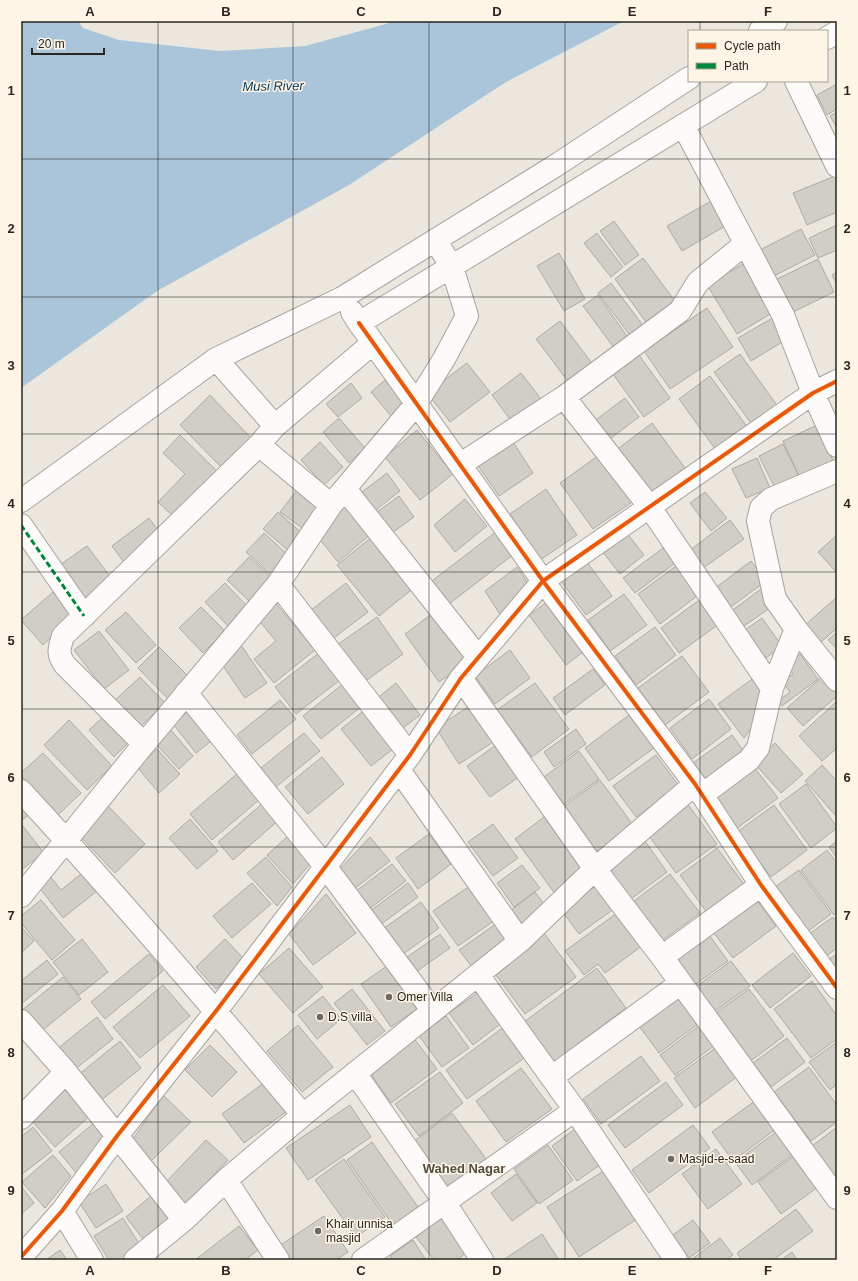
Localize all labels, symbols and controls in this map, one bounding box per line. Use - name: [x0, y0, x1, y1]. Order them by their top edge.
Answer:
- text: A: [85, 4, 95, 19]
- text: B: [221, 4, 231, 19]
- text: C: [356, 4, 366, 19]
- text: D: [492, 4, 502, 19]
- text: E: [628, 4, 637, 19]
- text: F: [764, 4, 772, 19]
- scale bar: [32, 30, 104, 56]
- legend: [688, 30, 828, 82]
- text: 20 m: [38, 37, 65, 51]
- text: Cycle path: [724, 39, 781, 53]
- text: Path: [724, 59, 749, 73]
- water label: Musi River: [242, 78, 304, 94]
- text: 1: [7, 83, 15, 98]
- text: 1: [843, 83, 851, 98]
- text: 2: [7, 221, 15, 236]
- text: 2: [843, 221, 851, 236]
- text: 3: [7, 358, 15, 373]
- text: 3: [843, 358, 851, 373]
- text: 4: [7, 496, 15, 511]
- text: 4: [843, 496, 851, 511]
- text: 5: [7, 633, 15, 648]
- text: 5: [843, 633, 851, 648]
- text: 6: [7, 770, 15, 785]
- text: 6: [843, 770, 851, 785]
- text: 7: [7, 908, 15, 923]
- text: 7: [843, 908, 851, 923]
- place label: Omer Villa: [397, 990, 453, 1004]
- marker: Omer Villa: [384, 992, 394, 1002]
- place label: D.S villa: [328, 1010, 372, 1024]
- marker: D.S villa: [315, 1012, 325, 1022]
- text: 8: [7, 1045, 15, 1060]
- text: 8: [843, 1045, 851, 1060]
- place label: Masjid-e-saad: [679, 1152, 754, 1166]
- marker: Masjid-e-saad: [666, 1154, 676, 1164]
- district label: Wahed Nagar: [423, 1161, 505, 1176]
- text: 9: [7, 1183, 15, 1198]
- text: 9: [843, 1183, 851, 1198]
- place label: Khair unnisa masjid: [326, 1217, 393, 1245]
- marker: Khair unnisa masjid: [313, 1226, 323, 1236]
- text: A: [85, 1263, 95, 1278]
- text: B: [221, 1263, 231, 1278]
- text: C: [356, 1263, 366, 1278]
- text: D: [492, 1263, 502, 1278]
- text: E: [628, 1263, 637, 1278]
- text: F: [764, 1263, 772, 1278]

